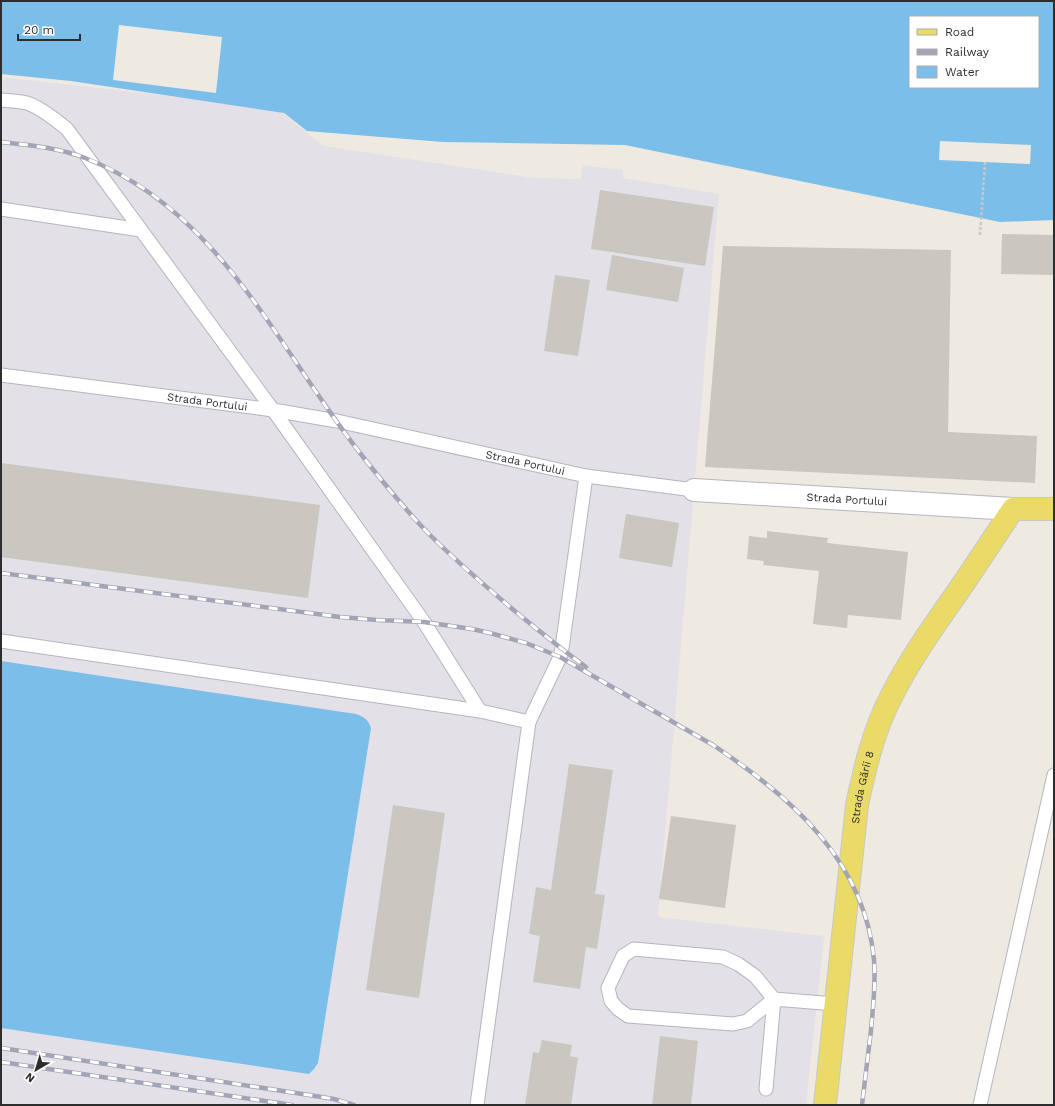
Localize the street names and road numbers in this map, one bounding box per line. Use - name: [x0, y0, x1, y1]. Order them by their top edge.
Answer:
- street label: Strada Portului: [166, 390, 248, 414]
- street label: Strada Portului: [484, 448, 566, 478]
- street label: Strada Portului: [806, 491, 887, 508]
- street label: Strada Gării 8: [849, 749, 877, 824]

